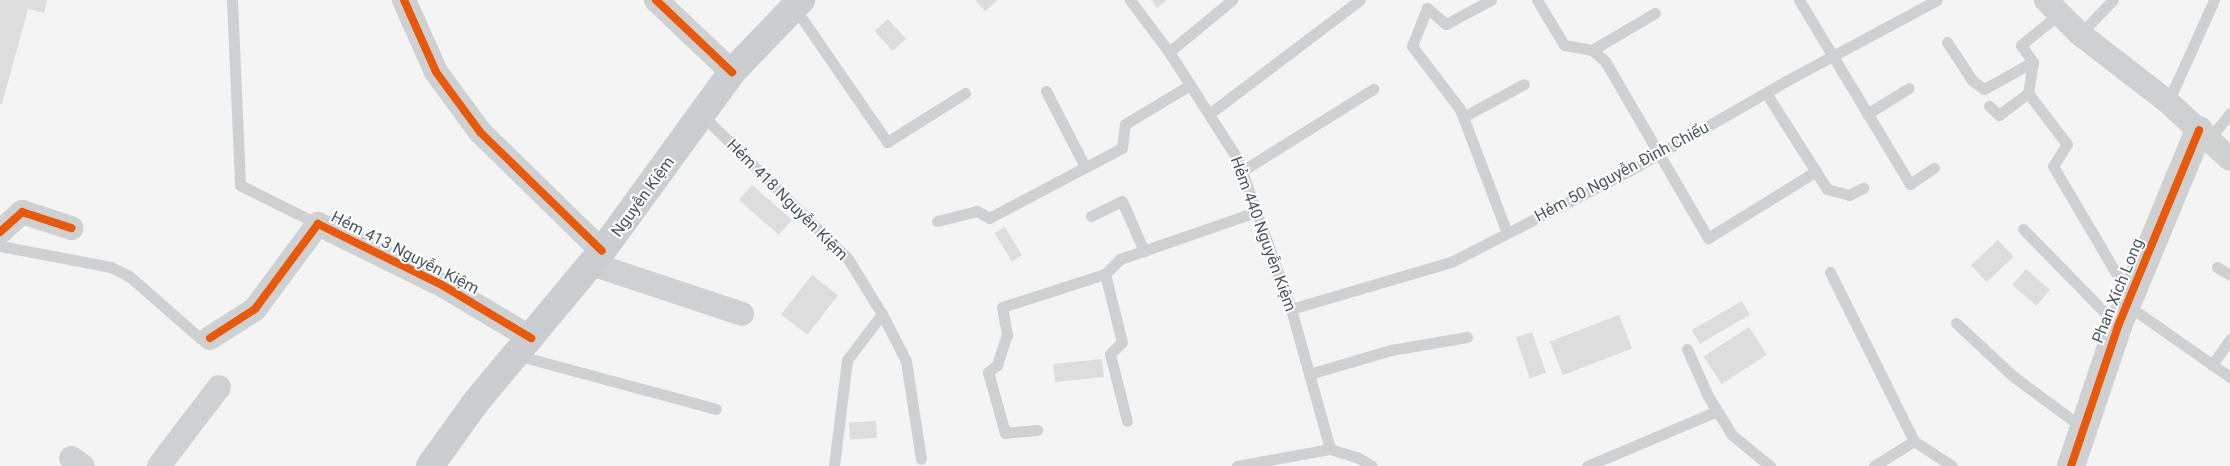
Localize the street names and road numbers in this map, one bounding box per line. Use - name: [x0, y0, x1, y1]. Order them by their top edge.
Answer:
- street label: Hẻm 50 Nguyễn Đình Chiểu: [1532, 118, 1712, 226]
- street label: Hẻm 418 Nguyễn Kiệm: [722, 135, 852, 265]
- street label: Nguyễn Kiệm: [607, 153, 679, 241]
- street label: Hẻm 440 Nguyễn Kiệm: [1226, 154, 1300, 314]
- street label: Hẻm 413 Nguyễn Kiệm: [328, 207, 482, 299]
- street label: Phan Xích Long: [2088, 236, 2148, 346]

